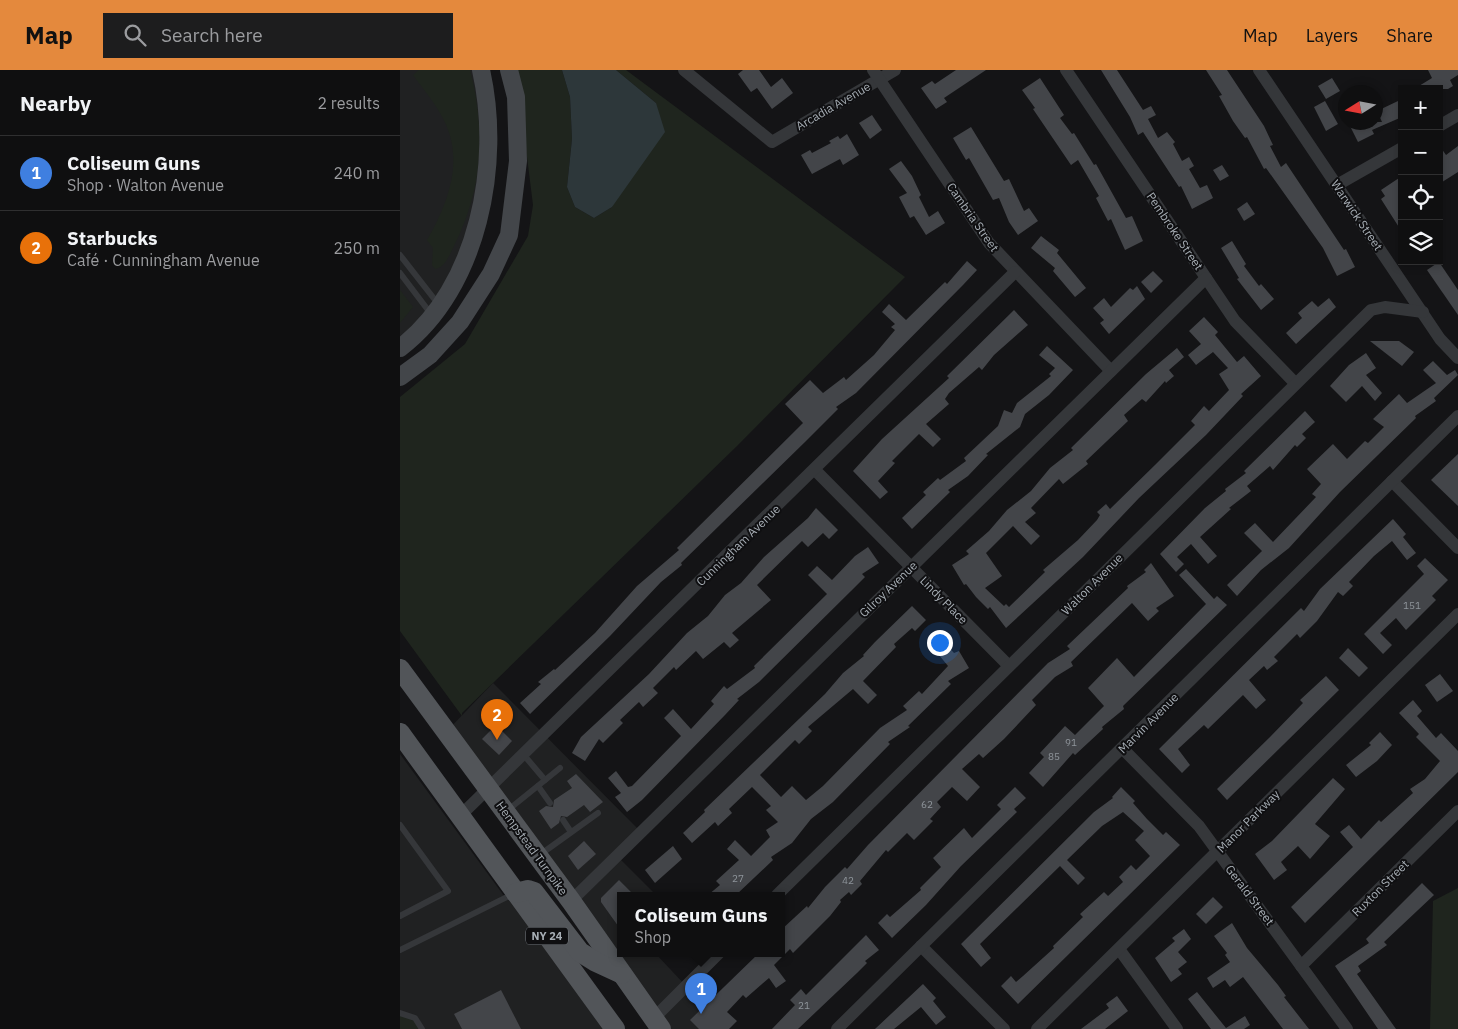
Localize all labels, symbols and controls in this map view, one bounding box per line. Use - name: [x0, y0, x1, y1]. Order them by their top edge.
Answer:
- search box: [103, 13, 453, 58]
- text: Map: [25, 19, 73, 51]
- icon: search: [121, 21, 149, 49]
- text: Search here: [161, 23, 263, 47]
- text: Map: [1243, 24, 1278, 47]
- text: Layers: [1306, 24, 1358, 47]
- text: Share: [1386, 24, 1433, 47]
- street label: Arcadia Avenue: [793, 78, 873, 133]
- north arrow: [1338, 85, 1383, 130]
- map controls: [1398, 85, 1443, 265]
- button: +: [1398, 85, 1443, 130]
- text: Nearby: [20, 89, 91, 117]
- text: 2 results: [317, 93, 380, 113]
- button: −: [1398, 130, 1443, 175]
- text: Coliseum Guns: [67, 151, 200, 175]
- text: 1: [31, 163, 41, 183]
- text: 240 m: [333, 163, 380, 183]
- text: Shop · Walton Avenue: [67, 175, 224, 195]
- button: locate: [1398, 175, 1443, 220]
- street label: Warwick Street: [1328, 177, 1386, 253]
- street label: Cambria Street: [944, 180, 1002, 254]
- street label: Pembroke Street: [1143, 189, 1207, 273]
- button: layers: [1398, 220, 1443, 265]
- text: Starbucks: [67, 226, 158, 250]
- text: 2: [31, 238, 41, 258]
- text: 250 m: [333, 238, 380, 258]
- text: Café · Cunningham Avenue: [67, 250, 260, 270]
- street label: Cunningham Avenue: [693, 501, 783, 589]
- street label: Walton Avenue: [1058, 550, 1126, 618]
- street label: Gilroy Avenue: [856, 557, 920, 620]
- street label: Lindy Place: [917, 573, 971, 627]
- house number: 151: [1403, 599, 1421, 612]
- your location: [927, 630, 953, 656]
- street label: Marvin Avenue: [1115, 689, 1182, 756]
- pin: 2: [481, 699, 513, 740]
- house number: 91: [1065, 736, 1077, 749]
- house number: 85: [1048, 750, 1060, 763]
- street label: Manor Parkway: [1213, 786, 1283, 856]
- street label: Hempstead Turnpike: [493, 798, 571, 898]
- house number: 62: [921, 798, 933, 811]
- street label: Ruxton Street: [1349, 857, 1411, 919]
- street label: Gerald Street: [1222, 862, 1278, 928]
- house number: 27: [732, 872, 744, 885]
- house number: 42: [842, 874, 854, 887]
- popup: [617, 892, 785, 957]
- text: Coliseum Guns: [634, 903, 768, 927]
- text: Shop: [634, 927, 671, 947]
- road number: NY 24: [526, 928, 568, 944]
- pin: 1: [685, 973, 717, 1014]
- house number: 21: [798, 999, 810, 1012]

